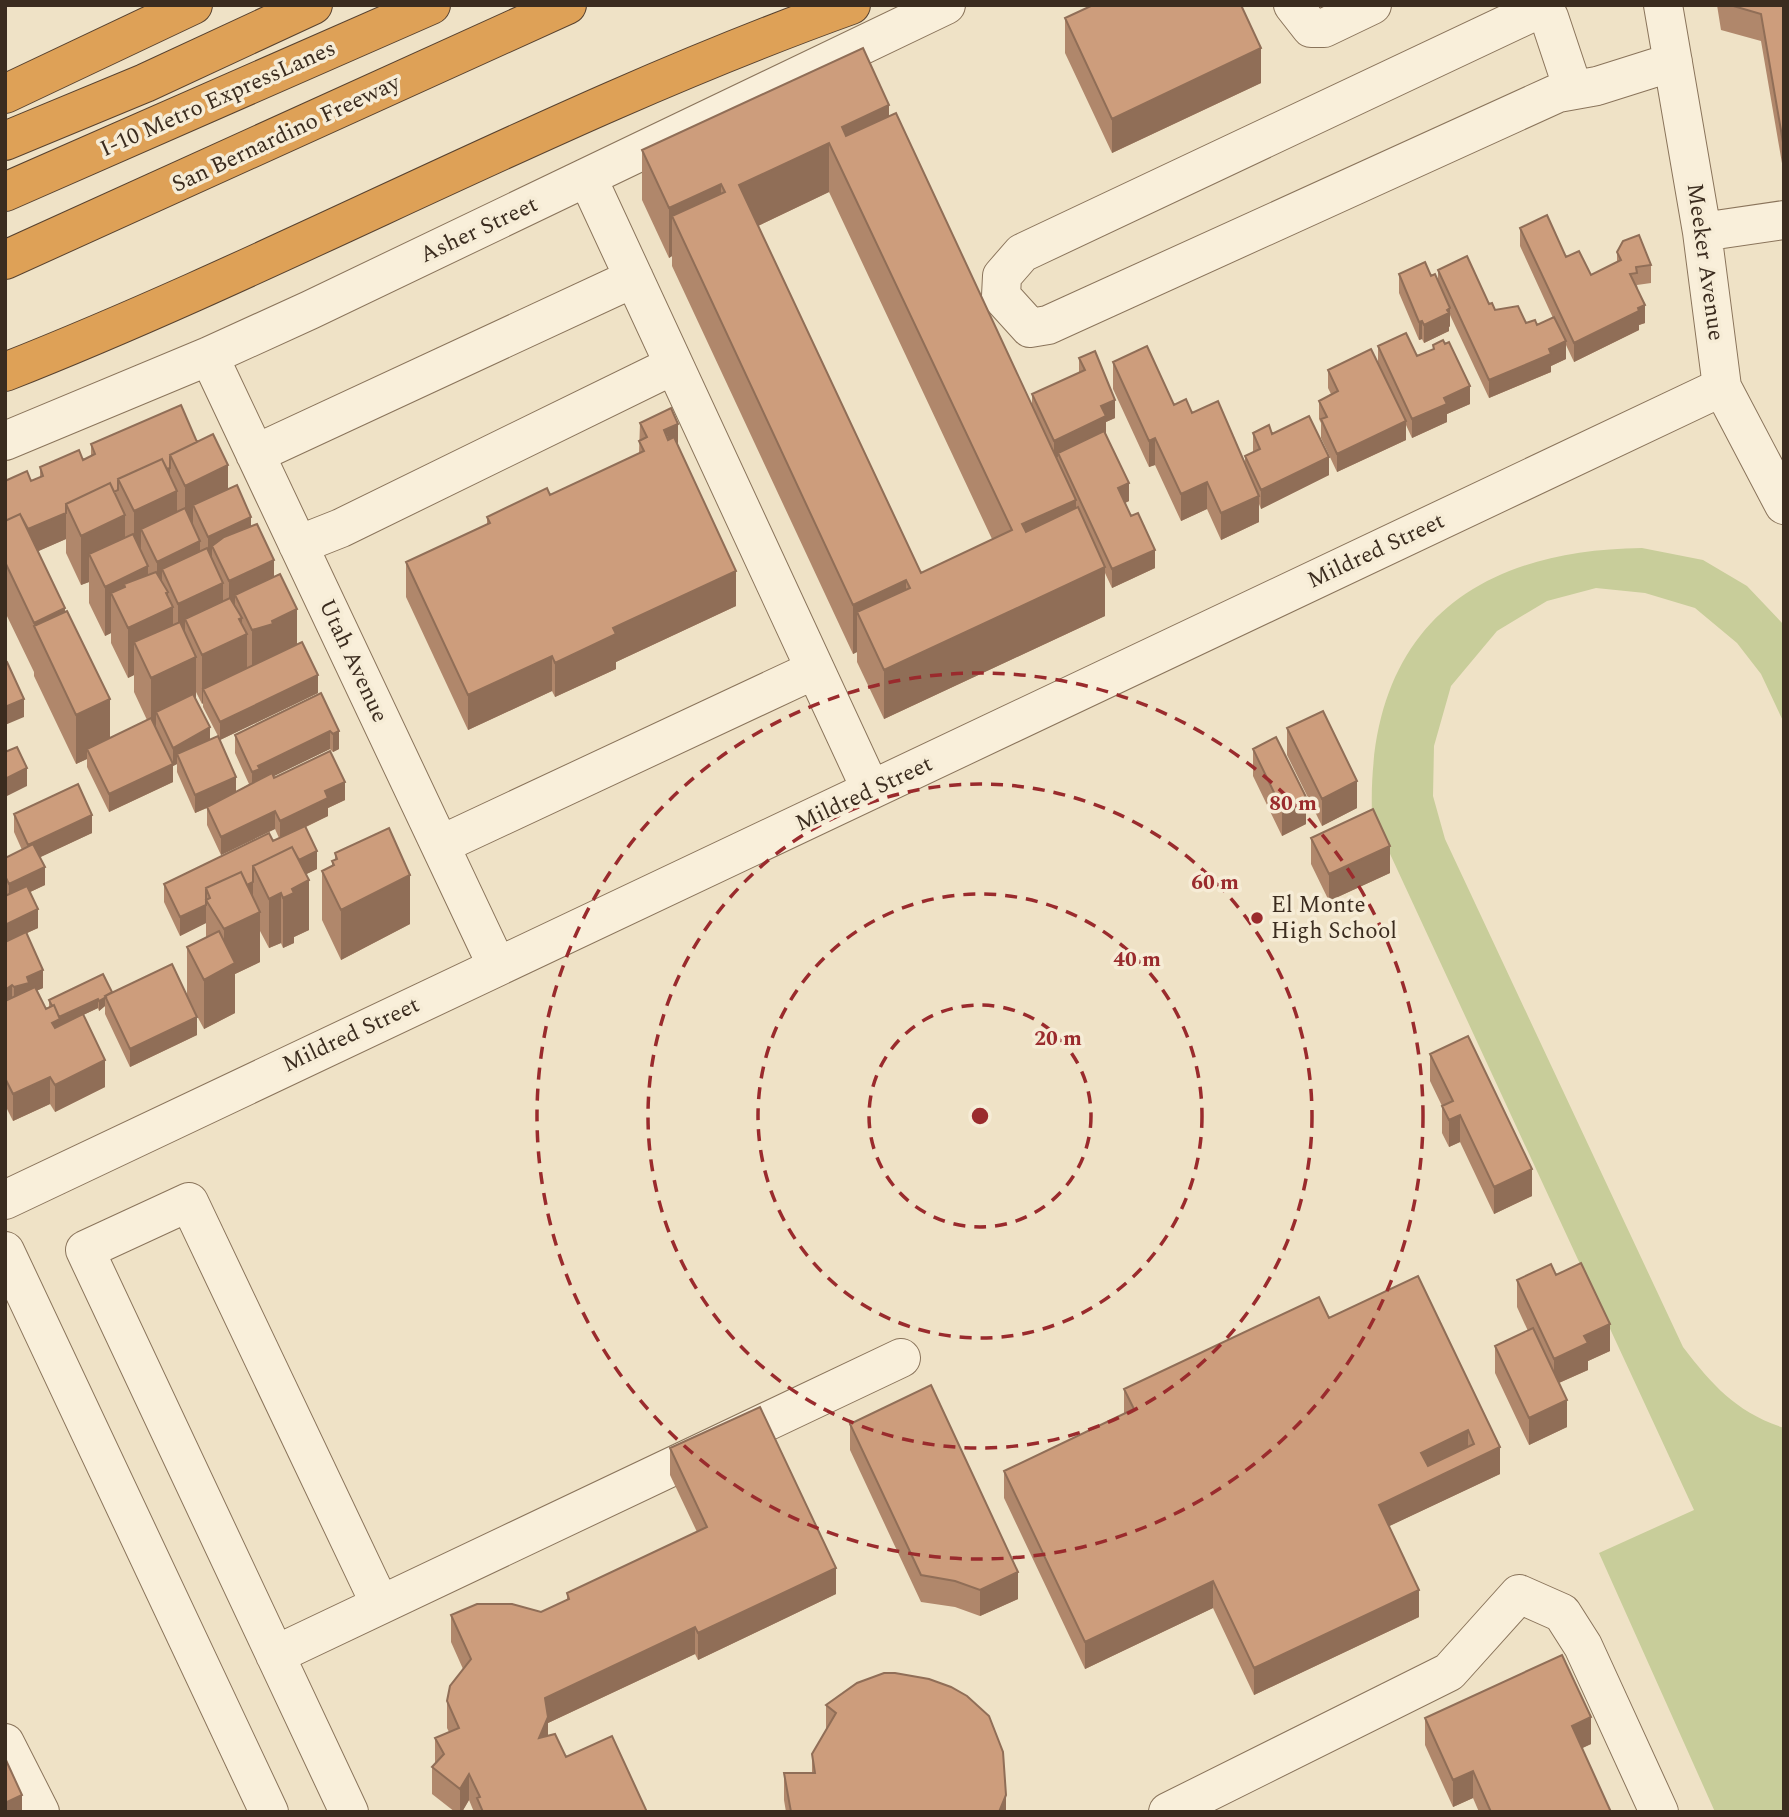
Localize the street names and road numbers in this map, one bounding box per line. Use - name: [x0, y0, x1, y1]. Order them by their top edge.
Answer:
- street label: I-10 Metro ExpressLanes: [94, 31, 342, 167]
- street label: San Bernardino Freeway: [166, 65, 407, 202]
- street label: Meeker Avenue: [1677, 181, 1733, 343]
- street label: Asher Street: [414, 187, 544, 273]
- street label: Mildred Street: [1301, 504, 1451, 598]
- street label: Utah Avenue: [309, 593, 397, 729]
- street label: Mildred Street: [789, 747, 939, 841]
- street label: Mildred Street: [276, 988, 426, 1082]

